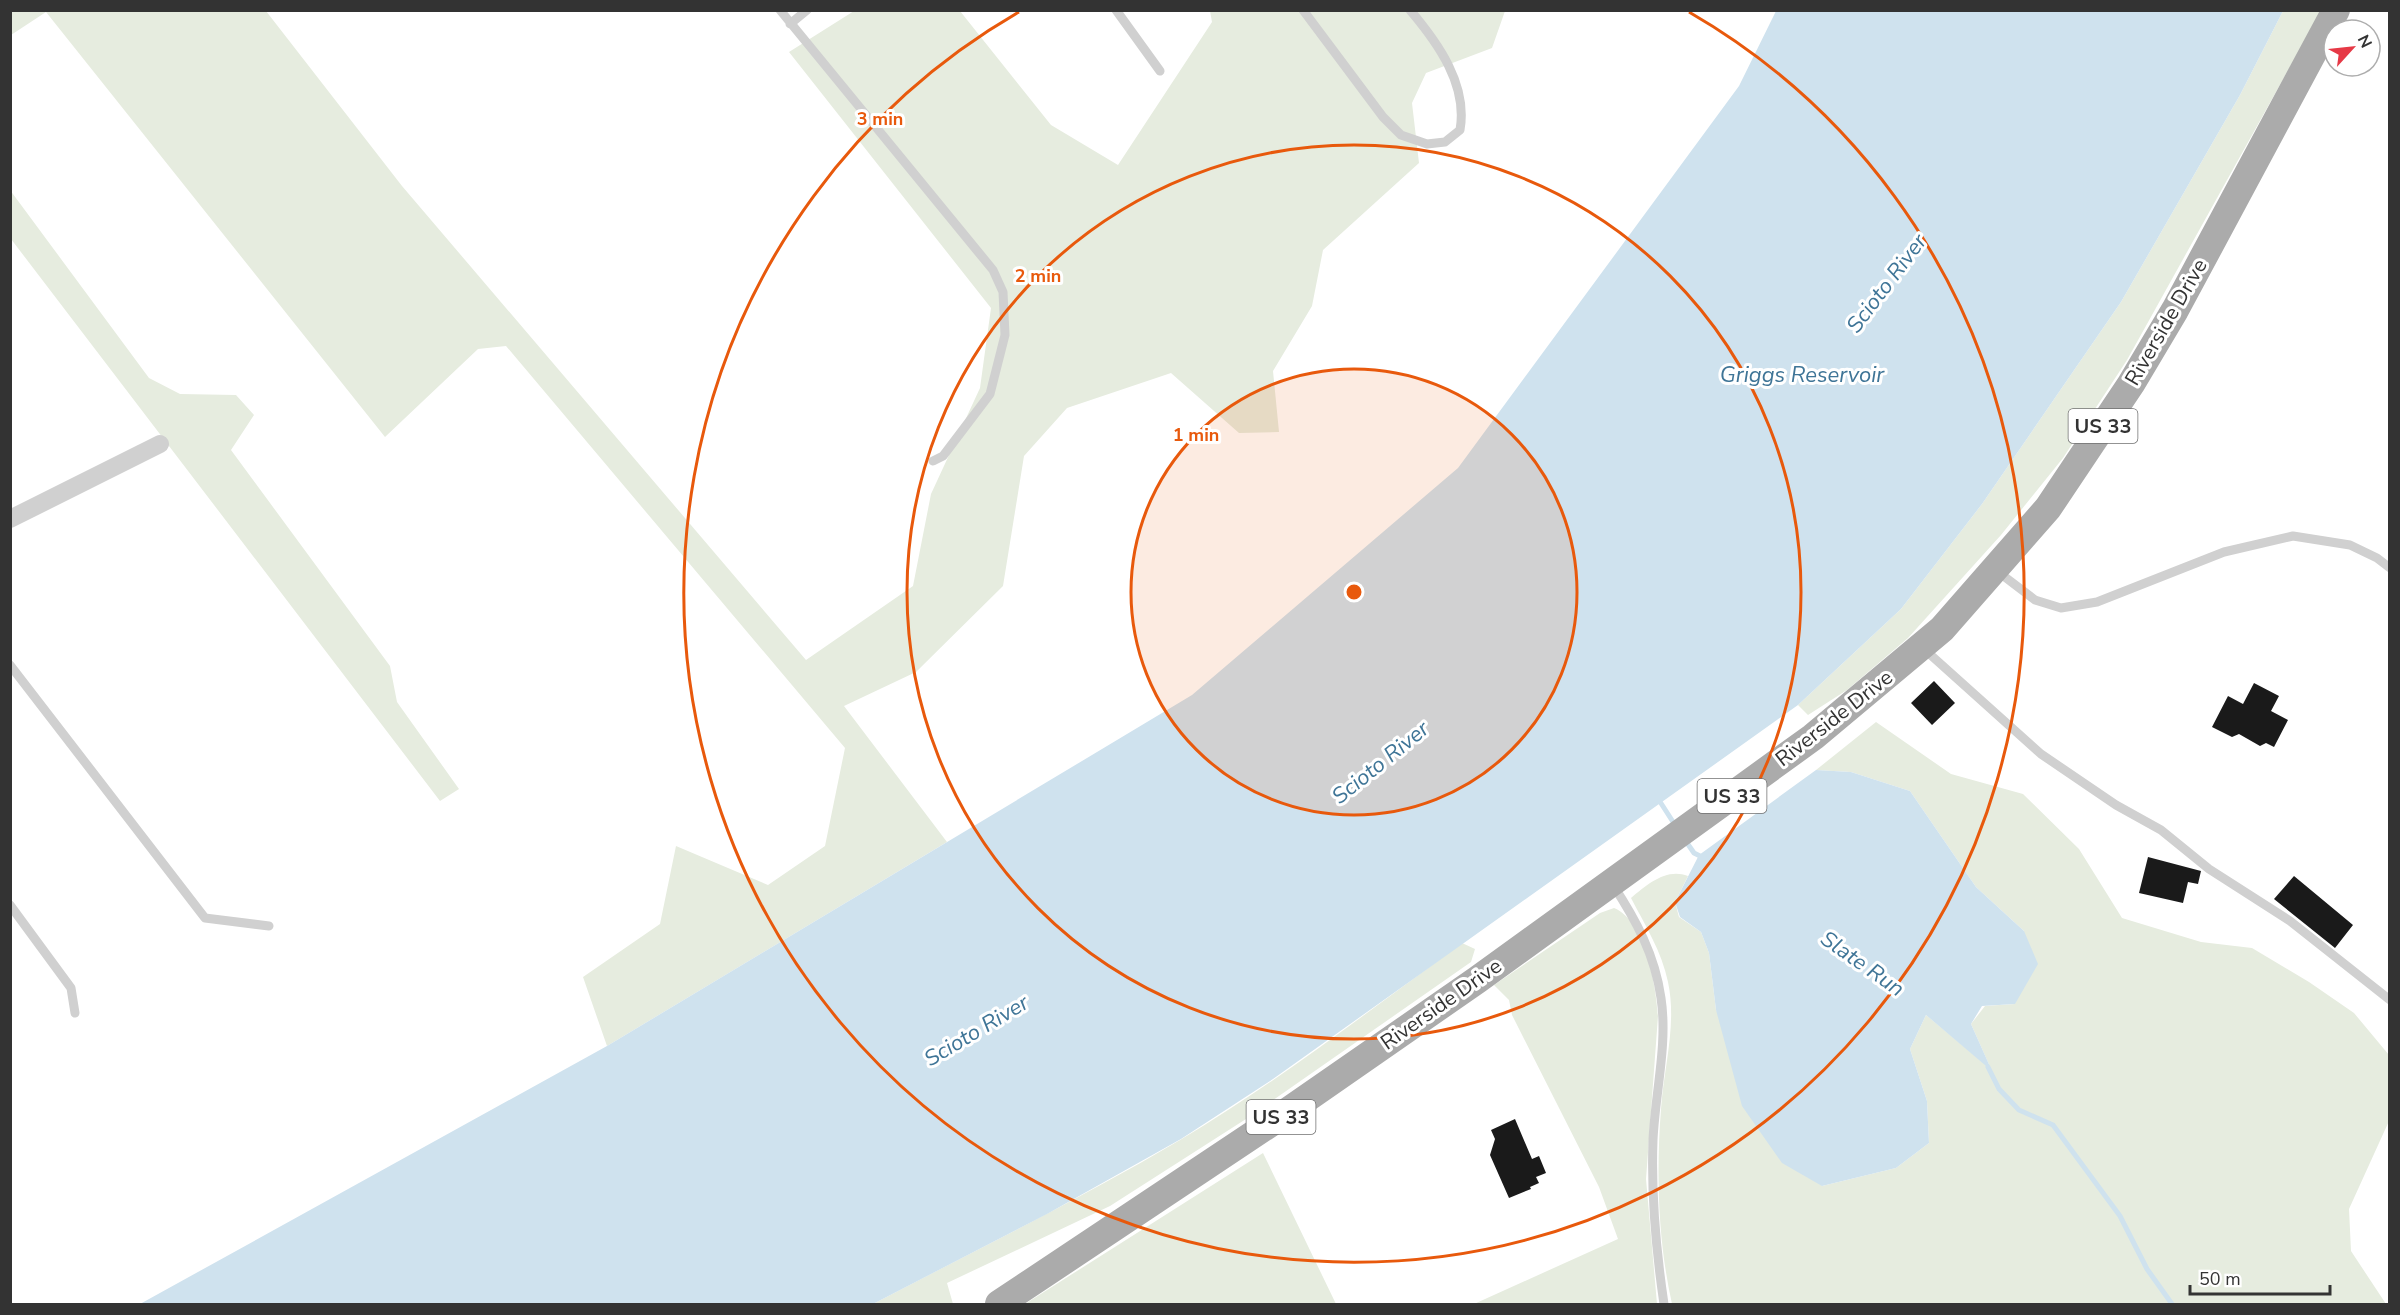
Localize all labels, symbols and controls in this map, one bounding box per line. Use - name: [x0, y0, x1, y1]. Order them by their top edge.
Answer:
- north arrow: [2322, 18, 2382, 78]
- text: N: [2352, 31, 2377, 52]
- text: 3 min: [857, 107, 903, 131]
- water label: Scioto River: [1840, 227, 1935, 339]
- street label: Riverside Drive: [2118, 254, 2214, 390]
- text: 2 min: [1015, 264, 1061, 288]
- water label: Griggs Reservoir: [1720, 360, 1885, 390]
- road number: US 33: [2068, 409, 2138, 443]
- text: 1 min: [1173, 423, 1219, 447]
- centre of rings: [1344, 582, 1364, 602]
- street label: Riverside Drive: [1770, 663, 1898, 773]
- water label: Scioto River: [1326, 714, 1436, 811]
- road number: US 33: [1698, 779, 1766, 813]
- water label: Slate Run: [1814, 924, 1910, 1004]
- street label: Riverside Drive: [1375, 952, 1507, 1056]
- water label: Scioto River: [919, 987, 1035, 1074]
- road number: US 33: [1246, 1100, 1316, 1134]
- scale bar: [2190, 1258, 2330, 1296]
- text: 50 m: [2199, 1267, 2241, 1291]

